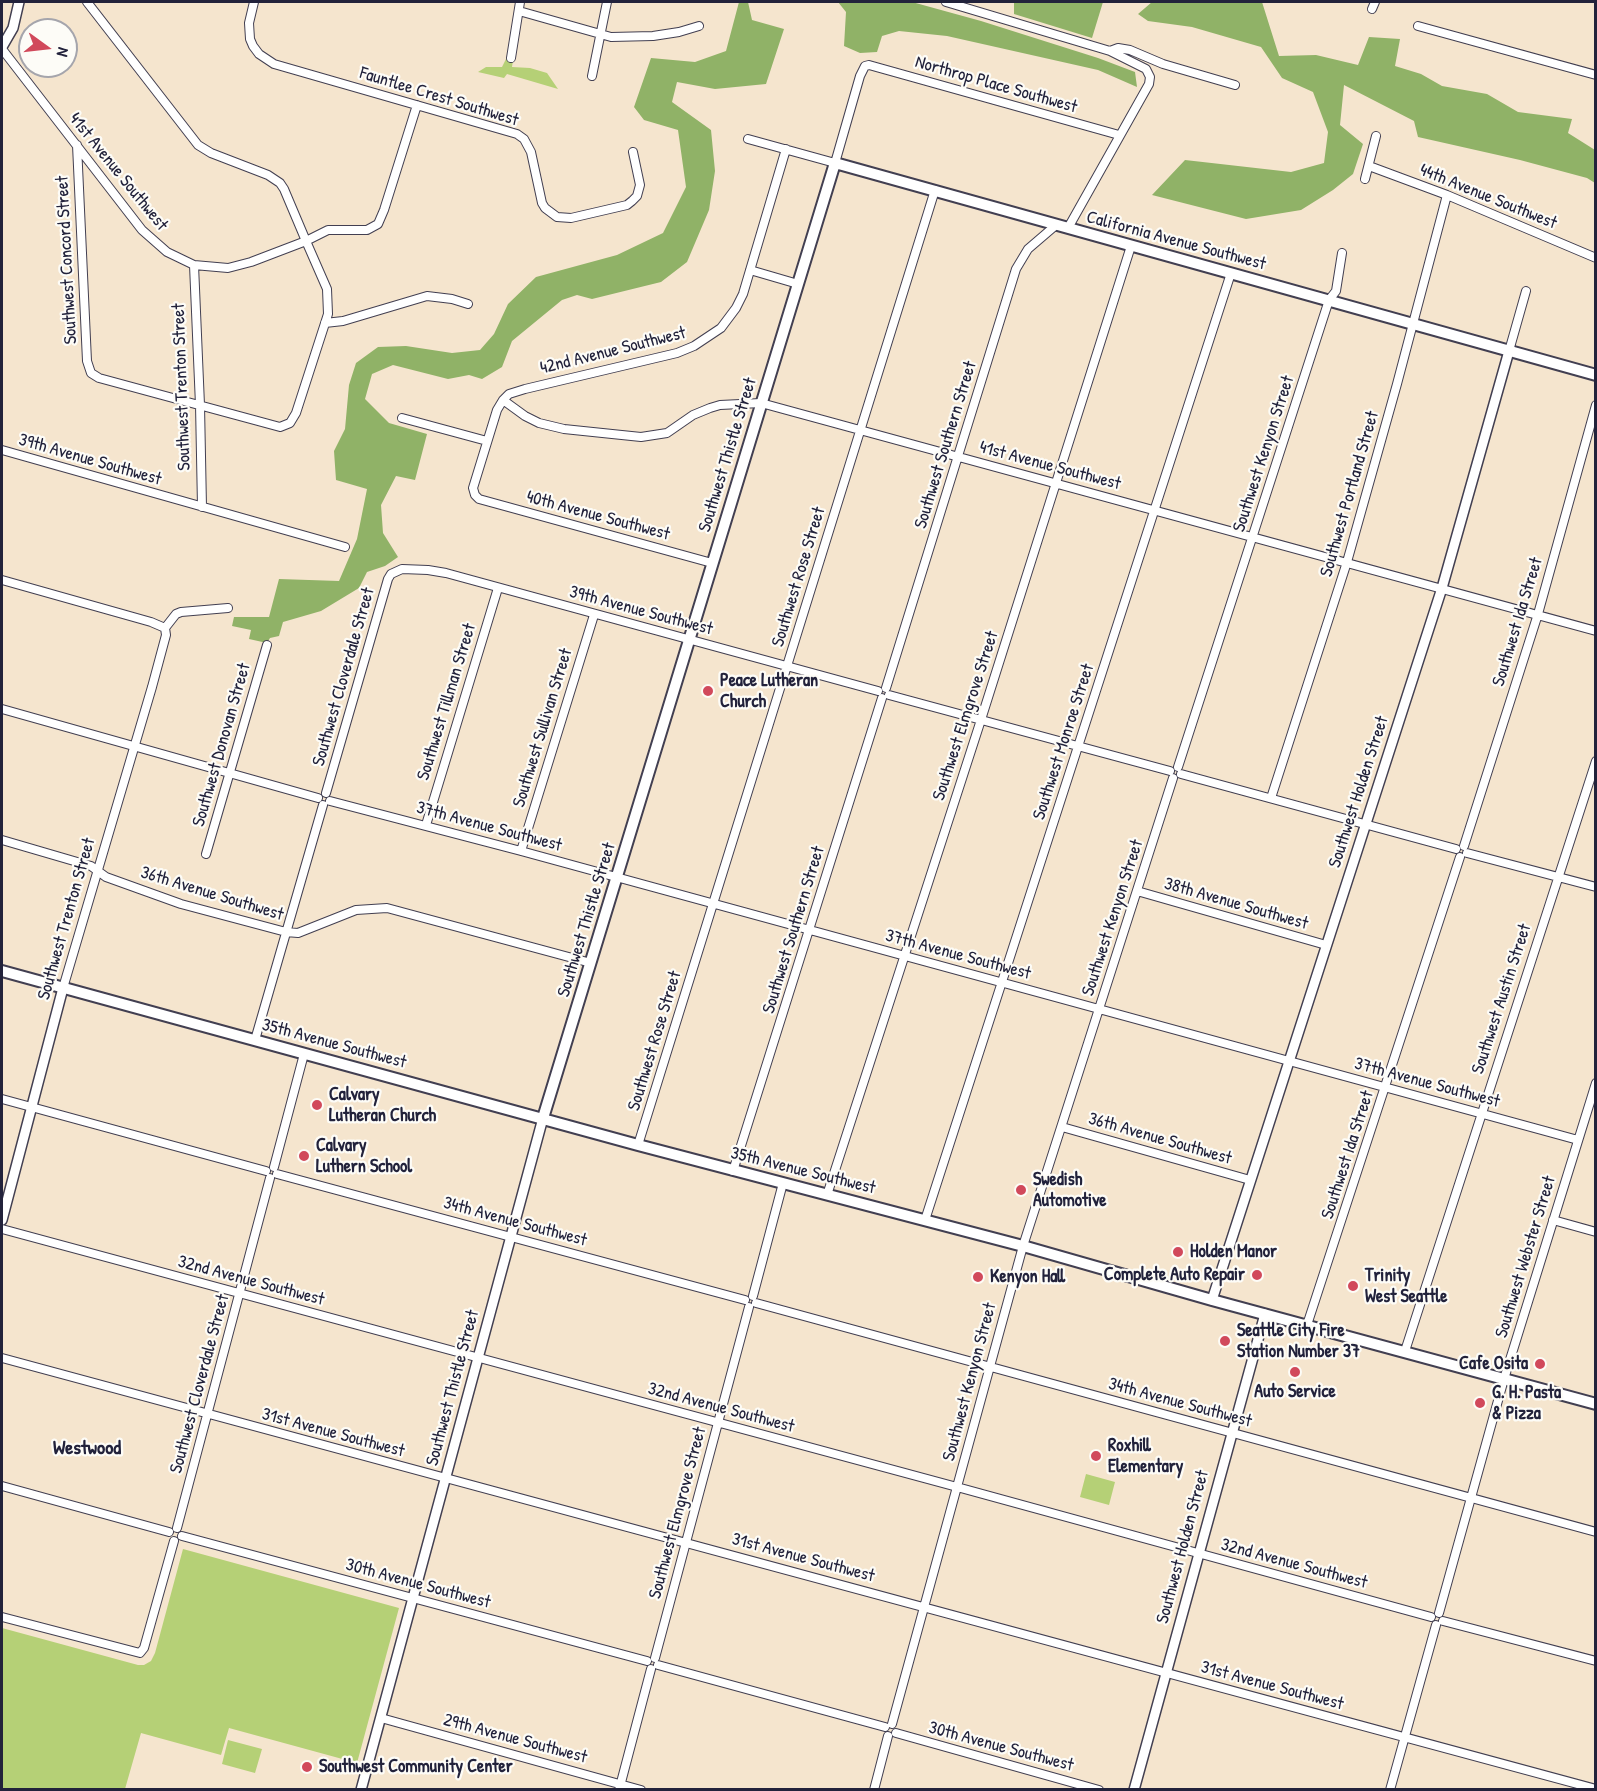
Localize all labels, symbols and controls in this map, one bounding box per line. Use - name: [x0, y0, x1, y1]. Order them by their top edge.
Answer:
- north arrow: [18, 18, 78, 78]
- text: N: [52, 45, 75, 59]
- street label: Northrop Place Southwest: [913, 52, 1079, 118]
- street label: Fauntlee Crest Southwest: [357, 63, 521, 131]
- street label: 41st Avenue Southwest: [64, 109, 172, 235]
- street label: 44th Avenue Southwest: [1416, 160, 1560, 234]
- street label: Southwest Concord Street: [52, 175, 82, 345]
- street label: California Avenue Southwest: [1084, 207, 1268, 275]
- street label: Southwest Trenton Street: [168, 303, 196, 471]
- street label: 42nd Avenue Southwest: [538, 322, 688, 380]
- street label: Southwest Southern Street: [910, 359, 982, 531]
- street label: Southwest Kenyon Street: [1229, 373, 1299, 535]
- street label: Southwest Thistle Street: [694, 375, 762, 535]
- street label: Southwest Portland Street: [1316, 409, 1384, 579]
- street label: 39th Avenue Southwest: [16, 429, 164, 491]
- street label: 41st Avenue Southwest: [977, 437, 1123, 495]
- street label: 40th Avenue Southwest: [524, 486, 672, 546]
- street label: Southwest Rose Street: [768, 505, 830, 649]
- street label: Southwest Ida Street: [1488, 555, 1548, 689]
- street label: 39th Avenue Southwest: [567, 581, 715, 641]
- street label: Southwest Cloverdale Street: [308, 585, 380, 769]
- street label: Southwest Tillman Street: [413, 621, 481, 783]
- street label: Southwest Elmgrove Street: [928, 629, 1004, 803]
- street label: Southwest Sullivan Street: [509, 646, 577, 810]
- street label: Southwest Donovan Street: [188, 661, 256, 829]
- street label: Southwest Monroe Street: [1029, 661, 1099, 823]
- place label: Peace Lutheran Church: [720, 670, 818, 712]
- marker: Peace Lutheran Church: [701, 684, 715, 698]
- street label: Southwest Holden Street: [1324, 714, 1394, 870]
- street label: 37th Avenue Southwest: [414, 797, 564, 857]
- street label: Southwest Trenton Street: [34, 836, 100, 1002]
- street label: Southwest Kenyon Street: [1078, 837, 1148, 999]
- street label: Southwest Thistle Street: [553, 840, 621, 1000]
- street label: Southwest Southern Street: [758, 844, 830, 1016]
- street label: 36th Avenue Southwest: [138, 862, 286, 926]
- street label: 38th Avenue Southwest: [1162, 873, 1310, 935]
- street label: Southwest Austin Street: [1468, 921, 1536, 1077]
- street label: 37th Avenue Southwest: [883, 925, 1033, 985]
- street label: Southwest Rose Street: [624, 969, 686, 1113]
- street label: 35th Avenue Southwest: [260, 1014, 408, 1074]
- street label: 37th Avenue Southwest: [1352, 1053, 1502, 1113]
- place label: Calvary Lutheran Church: [329, 1084, 436, 1126]
- street label: Southwest Ida Street: [1317, 1088, 1379, 1222]
- marker: Calvary Lutheran Church: [310, 1098, 324, 1112]
- street label: 36th Avenue Southwest: [1086, 1108, 1234, 1170]
- place label: Calvary Luthern School: [316, 1135, 412, 1178]
- street label: 35th Avenue Southwest: [728, 1143, 878, 1199]
- marker: Calvary Luthern School: [297, 1149, 311, 1163]
- place label: Swedish Automotive: [1033, 1169, 1107, 1212]
- street label: Southwest Webster Street: [1491, 1173, 1561, 1341]
- marker: Swedish Automotive: [1014, 1183, 1028, 1197]
- street label: 34th Avenue Southwest: [441, 1192, 589, 1252]
- place label: Holden Manor: [1190, 1241, 1277, 1263]
- marker: Holden Manor: [1171, 1245, 1185, 1259]
- street label: 32nd Avenue Southwest: [175, 1251, 327, 1311]
- place label: Complete Auto Repair: [1104, 1264, 1245, 1286]
- place label: Trinity West Seattle: [1365, 1265, 1447, 1308]
- place label: Kenyon Hall: [990, 1266, 1065, 1288]
- marker: Complete Auto Repair: [1250, 1268, 1264, 1282]
- marker: Kenyon Hall: [971, 1270, 985, 1284]
- marker: Trinity West Seattle: [1346, 1279, 1360, 1293]
- street label: Southwest Cloverdale Street: [166, 1292, 234, 1476]
- street label: Southwest Kenyon Street: [938, 1300, 1002, 1464]
- street label: Southwest Thistle Street: [422, 1308, 484, 1468]
- place label: Seattle City Fire Station Number 37: [1237, 1320, 1360, 1362]
- marker: Seattle City Fire Station Number 37: [1218, 1334, 1232, 1348]
- place label: Cafe Osita: [1459, 1353, 1528, 1375]
- marker: Cafe Osita: [1533, 1357, 1547, 1371]
- marker: Auto Service: [1288, 1365, 1302, 1379]
- street label: 34th Avenue Southwest: [1106, 1373, 1254, 1433]
- street label: 32nd Avenue Southwest: [645, 1378, 797, 1438]
- place label: Auto Service: [1254, 1381, 1336, 1403]
- place label: G. H. Pasta & Pizza: [1492, 1382, 1561, 1424]
- marker: G. H. Pasta & Pizza: [1473, 1396, 1487, 1410]
- street label: 31st Avenue Southwest: [259, 1404, 407, 1462]
- street label: Southwest Elmgrove Street: [645, 1425, 711, 1601]
- place label: Roxhill Elementary: [1108, 1435, 1183, 1478]
- district label: Westwood: [53, 1437, 121, 1461]
- marker: Roxhill Elementary: [1089, 1449, 1103, 1463]
- street label: Southwest Holden Street: [1152, 1468, 1214, 1626]
- street label: 31st Avenue Southwest: [729, 1529, 877, 1587]
- street label: 32nd Avenue Southwest: [1218, 1534, 1370, 1594]
- street label: 30th Avenue Southwest: [343, 1554, 493, 1614]
- street label: 31st Avenue Southwest: [1198, 1657, 1346, 1715]
- street label: 29th Avenue Southwest: [441, 1709, 589, 1769]
- street label: 30th Avenue Southwest: [926, 1717, 1076, 1777]
- place label: Southwest Community Center: [319, 1756, 513, 1778]
- marker: Southwest Community Center: [300, 1760, 314, 1774]

